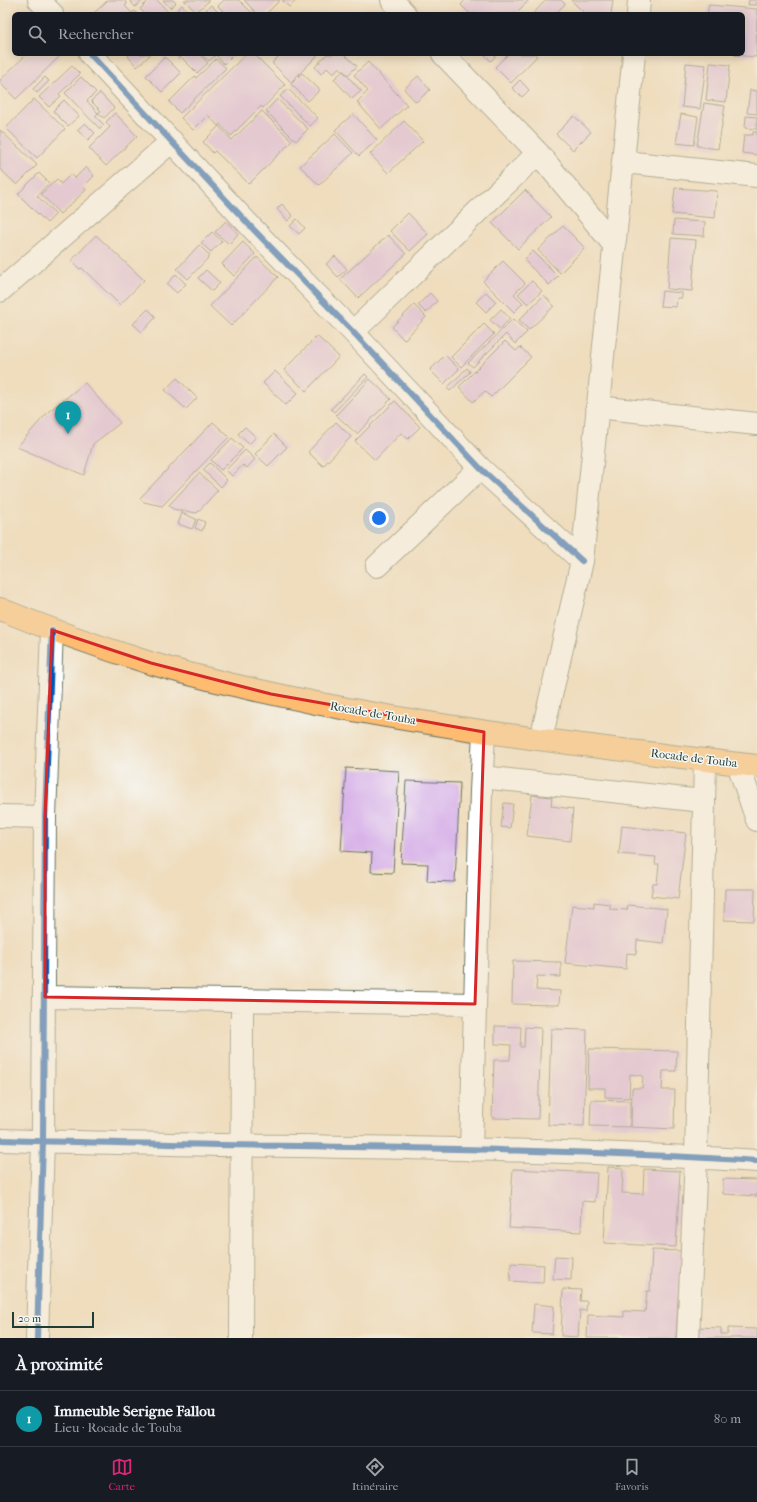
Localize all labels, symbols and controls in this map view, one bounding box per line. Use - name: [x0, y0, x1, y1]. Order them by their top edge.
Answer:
- search box: [12, 12, 745, 56]
- icon: search: [26, 23, 48, 45]
- text: Rechercher: [58, 25, 133, 43]
- pin: 1: [55, 401, 81, 434]
- your location: [369, 508, 389, 528]
- street label: Rocade de Touba: [329, 699, 418, 728]
- street label: Rocade de Touba: [650, 746, 739, 770]
- scale bar: [12, 1310, 94, 1329]
- text: 20 m: [18, 1312, 41, 1325]
- text: À proximité: [16, 1354, 103, 1374]
- text: Immeuble Serigne Fallou: [54, 1402, 215, 1420]
- text: 1: [27, 1411, 31, 1426]
- text: 80 m: [714, 1411, 741, 1426]
- text: Lieu · Rocade de Touba: [54, 1420, 182, 1435]
- tab: Carte: [108, 1456, 135, 1493]
- tab: Itinéraire: [352, 1456, 398, 1493]
- tab: Favoris: [615, 1456, 649, 1493]

